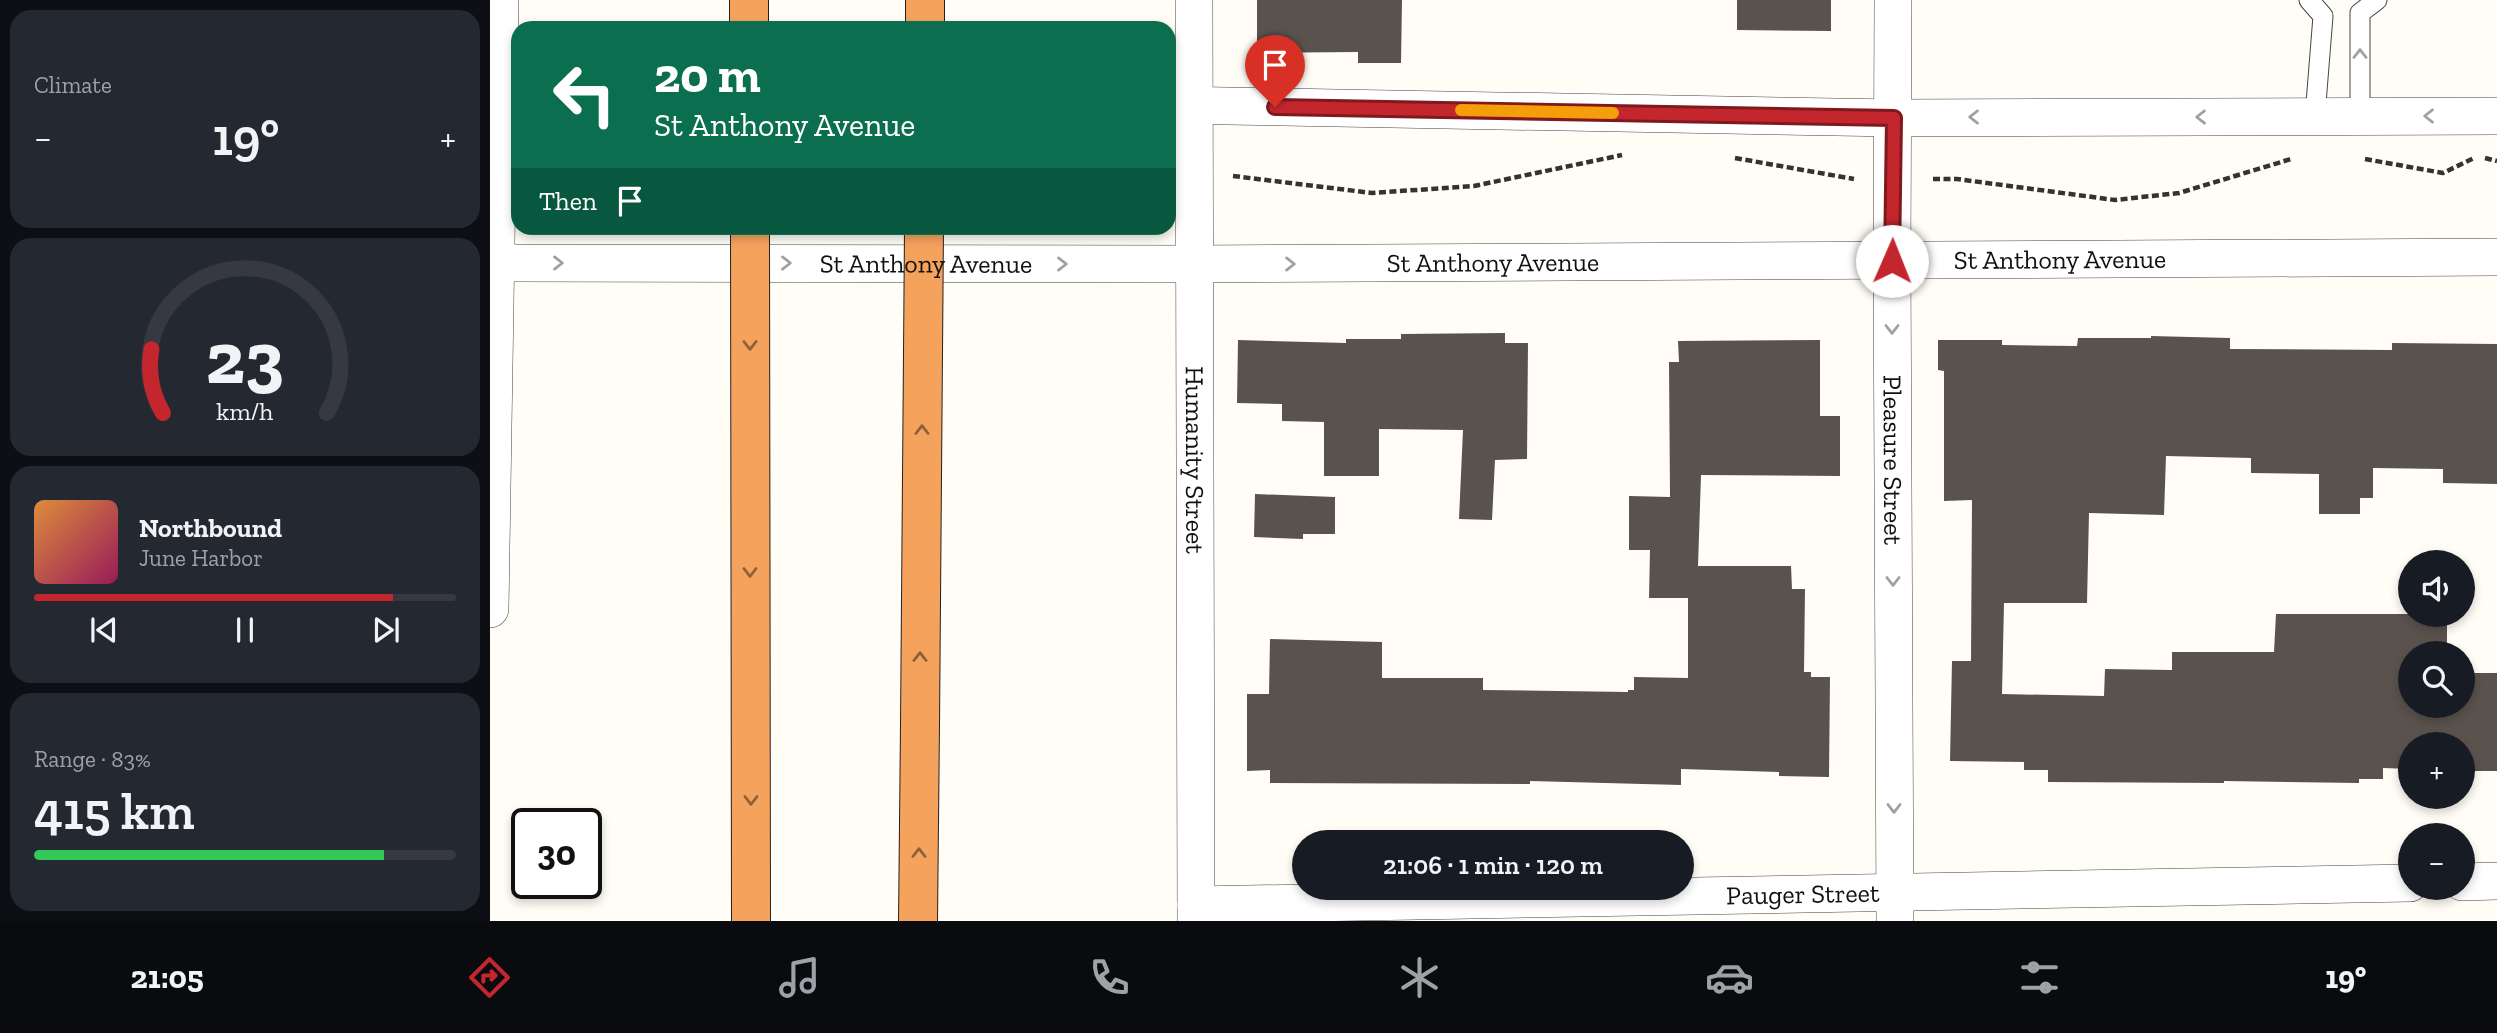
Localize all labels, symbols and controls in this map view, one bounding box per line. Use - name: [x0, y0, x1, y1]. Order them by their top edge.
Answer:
- pin: [1245, 35, 1305, 107]
- text: 20 m: [654, 46, 761, 105]
- icon: arrive: [1256, 46, 1294, 84]
- one-way arrow: [2352, 48, 2368, 59]
- icon: left: [539, 49, 630, 140]
- text: Climate: [34, 71, 112, 99]
- text: 19°: [212, 106, 280, 168]
- text: St Anthony Avenue: [654, 106, 915, 144]
- one-way arrow: [2423, 108, 2434, 124]
- one-way arrow: [1968, 109, 1979, 125]
- one-way arrow: [2196, 109, 2206, 125]
- text: −: [34, 115, 52, 161]
- text: +: [440, 115, 456, 161]
- icon: arrive: [611, 182, 649, 220]
- text: Then: [539, 185, 597, 217]
- position arrow: [1855, 224, 1929, 298]
- street label: St Anthony Avenue: [1954, 243, 2166, 276]
- street label: St Anthony Avenue: [1387, 246, 1599, 279]
- street label: St Anthony Avenue: [820, 247, 1032, 280]
- one-way arrow: [553, 255, 564, 271]
- one-way arrow: [781, 255, 791, 271]
- one-way arrow: [1057, 256, 1068, 272]
- one-way arrow: [1285, 256, 1295, 272]
- text: 23: [206, 314, 284, 402]
- one-way arrow: [1884, 324, 1900, 335]
- one-way arrow: [742, 340, 758, 350]
- street label: Humanity Street: [1179, 366, 1211, 554]
- street label: Pleasure Street: [1877, 375, 1909, 546]
- text: km/h: [216, 395, 274, 425]
- one-way arrow: [914, 424, 930, 434]
- text: Northbound: [139, 512, 282, 544]
- text: June Harbor: [139, 544, 263, 572]
- map controls: [2398, 550, 2475, 900]
- button: sound: [2398, 550, 2475, 627]
- one-way arrow: [742, 567, 758, 578]
- one-way arrow: [1885, 576, 1901, 587]
- icon: previous: [85, 611, 123, 649]
- icon: pause: [226, 611, 264, 649]
- icon: next: [367, 611, 405, 649]
- button: search: [2398, 641, 2475, 718]
- one-way arrow: [912, 651, 928, 662]
- button: +: [2398, 732, 2475, 809]
- text: Range · 83%: [34, 745, 151, 773]
- text: 415 km: [34, 780, 194, 842]
- one-way arrow: [743, 795, 759, 805]
- one-way arrow: [1886, 804, 1902, 814]
- speed limit sign: 30: [511, 808, 602, 899]
- button: −: [2398, 823, 2475, 900]
- one-way arrow: [911, 847, 927, 858]
- text: 21:06 · 1 min · 120 m: [1383, 849, 1603, 881]
- street label: Pauger Street: [1726, 877, 1880, 911]
- icon: directions: [465, 953, 514, 1002]
- icon: music: [775, 953, 824, 1002]
- icon: phone: [1085, 953, 1134, 1002]
- icon: climate: [1395, 953, 1444, 1002]
- icon: car: [1705, 953, 1754, 1002]
- icon: filters: [2015, 953, 2064, 1002]
- text: 21:05: [131, 958, 204, 996]
- text: 19°: [2325, 958, 2366, 996]

